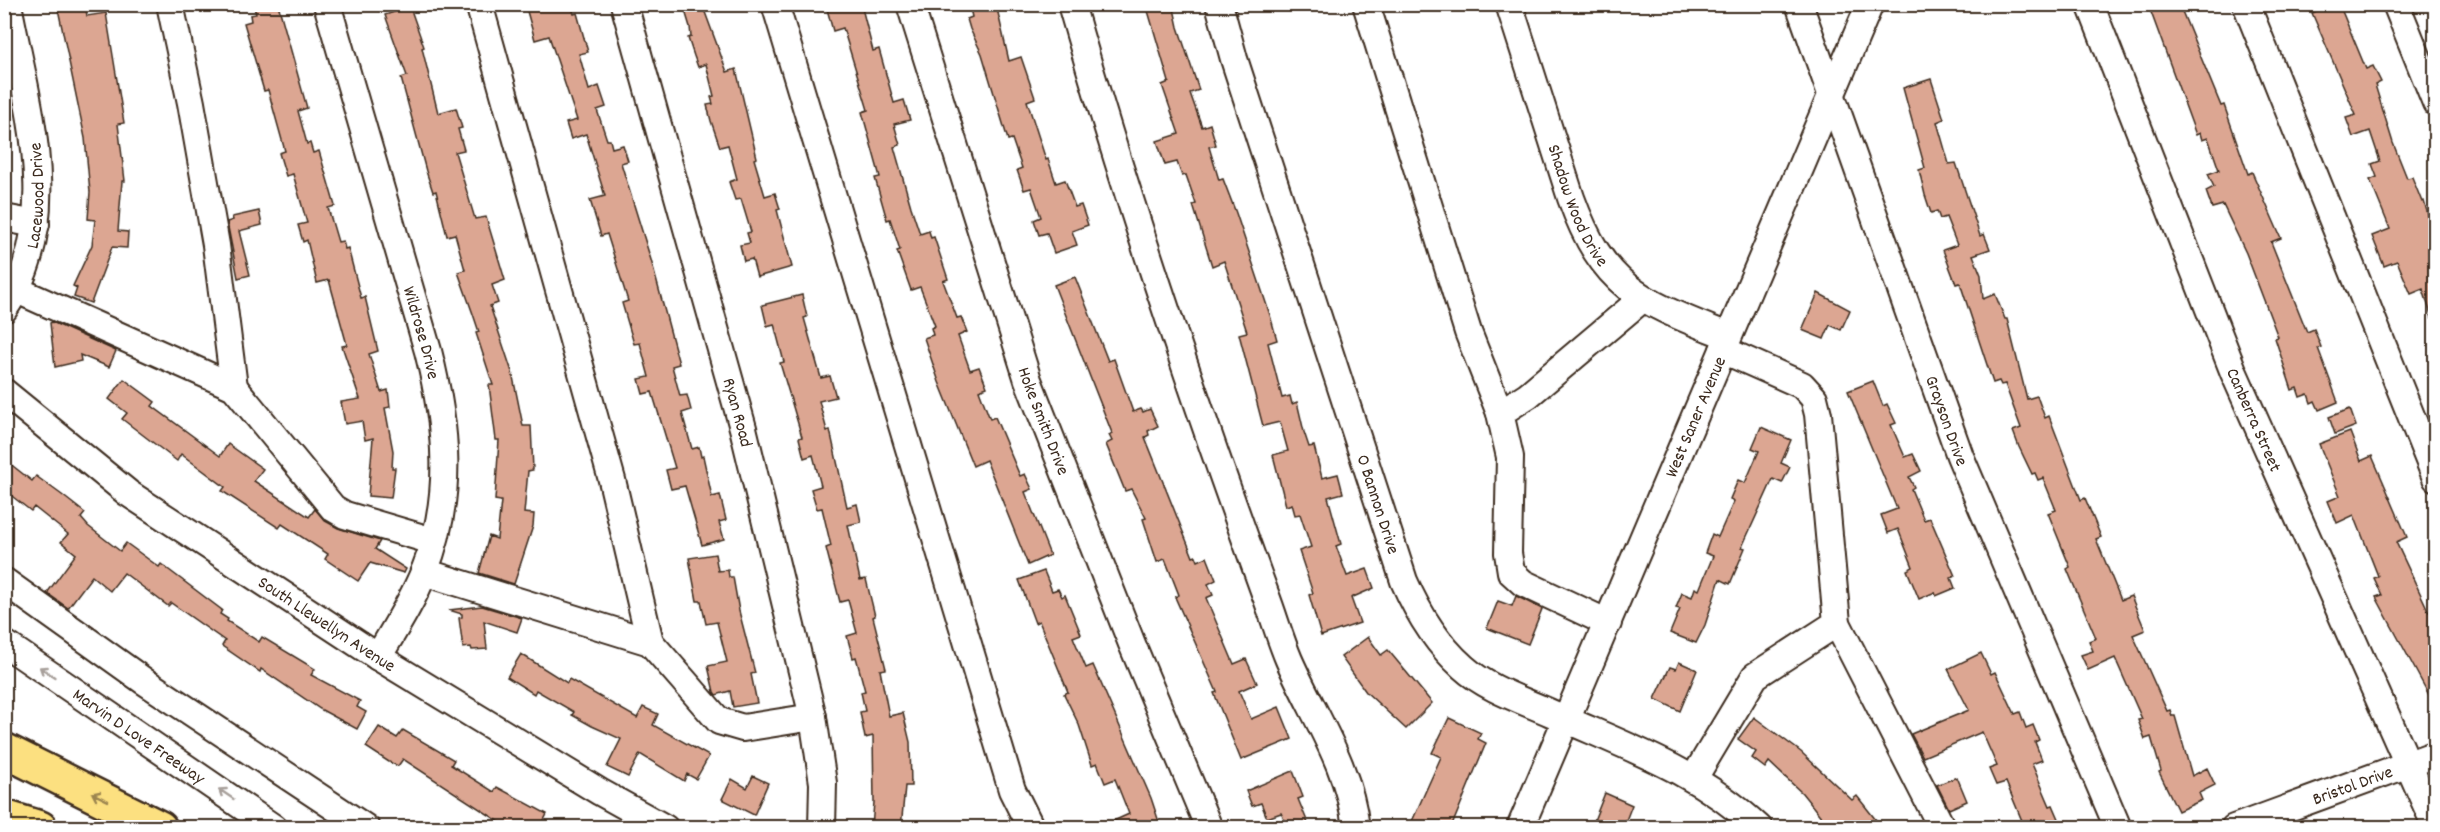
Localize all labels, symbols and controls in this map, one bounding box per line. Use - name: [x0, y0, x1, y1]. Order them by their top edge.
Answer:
- street label: Lacewood Drive: [21, 141, 52, 251]
- street label: Shadow Wood Drive: [1540, 142, 1613, 273]
- street label: Wildrose Drive: [395, 284, 444, 382]
- street label: West Saner Avenue: [1660, 353, 1734, 482]
- street label: Hoke Smith Drive: [1010, 365, 1074, 479]
- street label: Canberra Street: [2218, 365, 2287, 477]
- street label: Grayson Drive: [1917, 373, 1973, 471]
- street label: Ryan Road: [715, 375, 757, 450]
- street label: O Bannon Drive: [1349, 452, 1404, 558]
- street label: South Llewellyn Avenue: [252, 571, 399, 680]
- one-way arrow: [40, 666, 56, 678]
- street label: Marvin D Love Freeway: [67, 684, 210, 792]
- street label: Bristol Drive: [2309, 761, 2397, 813]
- one-way arrow: [218, 788, 234, 800]
- one-way arrow: [91, 791, 109, 802]

